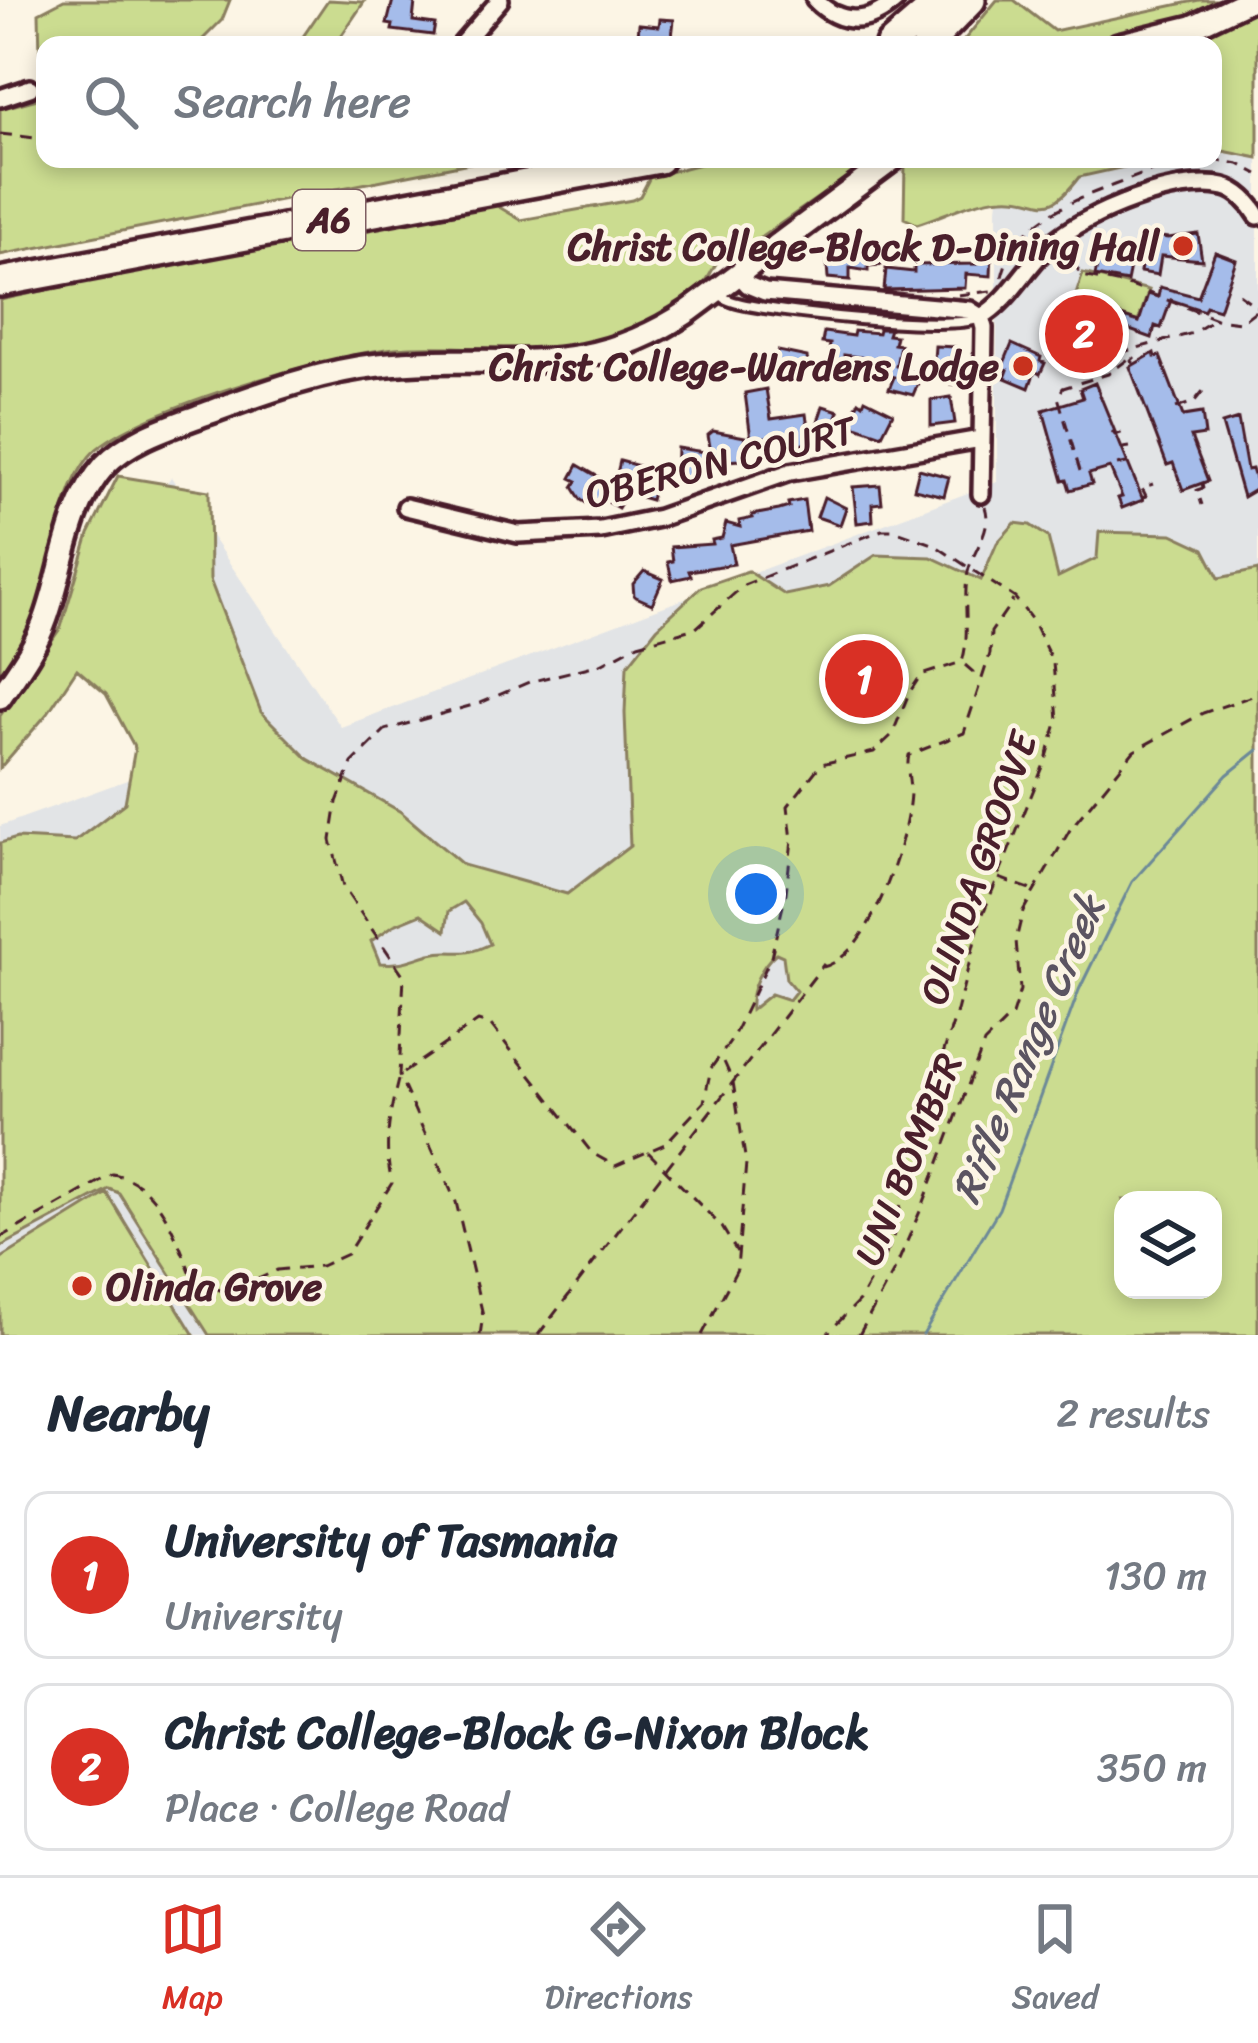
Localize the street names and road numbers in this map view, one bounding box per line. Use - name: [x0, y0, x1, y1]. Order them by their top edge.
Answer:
- road number: A6: [293, 190, 365, 250]
- street label: OBERON COURT: [578, 394, 865, 529]
- street label: OLINDA GROOVE: [899, 720, 1058, 1014]
- street label: UNI BOMBER: [834, 1042, 982, 1276]

